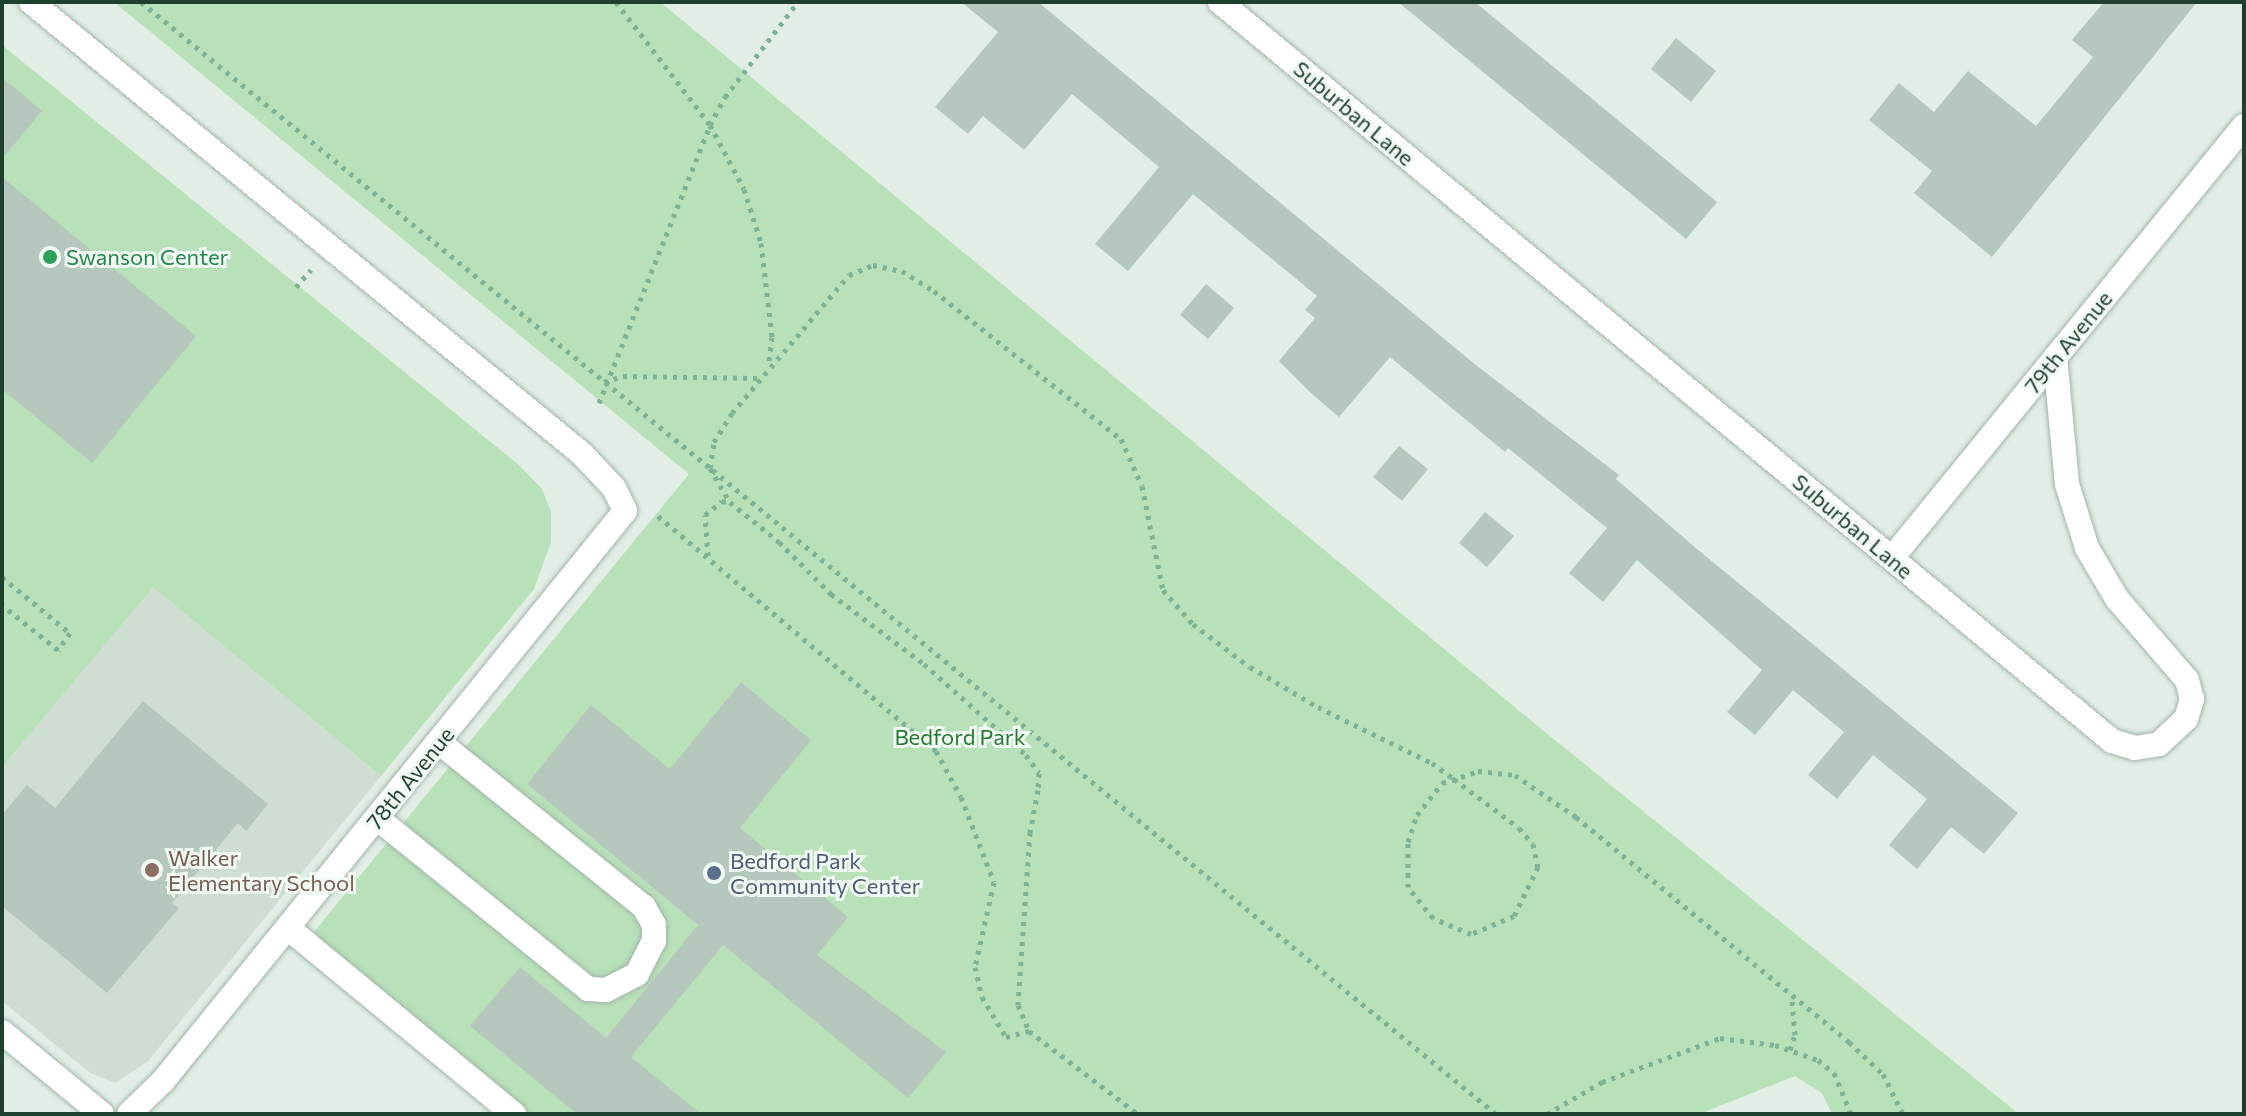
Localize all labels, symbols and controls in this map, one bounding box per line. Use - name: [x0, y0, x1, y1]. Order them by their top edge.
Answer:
- street label: Suburban Lane: [1288, 55, 1420, 171]
- place label: Swanson Center: [66, 244, 228, 270]
- marker: Swanson Center: [41, 248, 59, 266]
- street label: 79th Avenue: [2019, 285, 2117, 399]
- street label: Suburban Lane: [1787, 468, 1919, 584]
- street label: 78th Avenue: [361, 721, 459, 835]
- park label: Bedford Park: [894, 724, 1026, 750]
- place label: Walker Elementary School: [168, 844, 355, 896]
- place label: Bedford Park Community Center: [730, 847, 920, 898]
- marker: Walker Elementary School: [143, 861, 161, 879]
- marker: Bedford Park Community Center: [705, 864, 723, 882]

